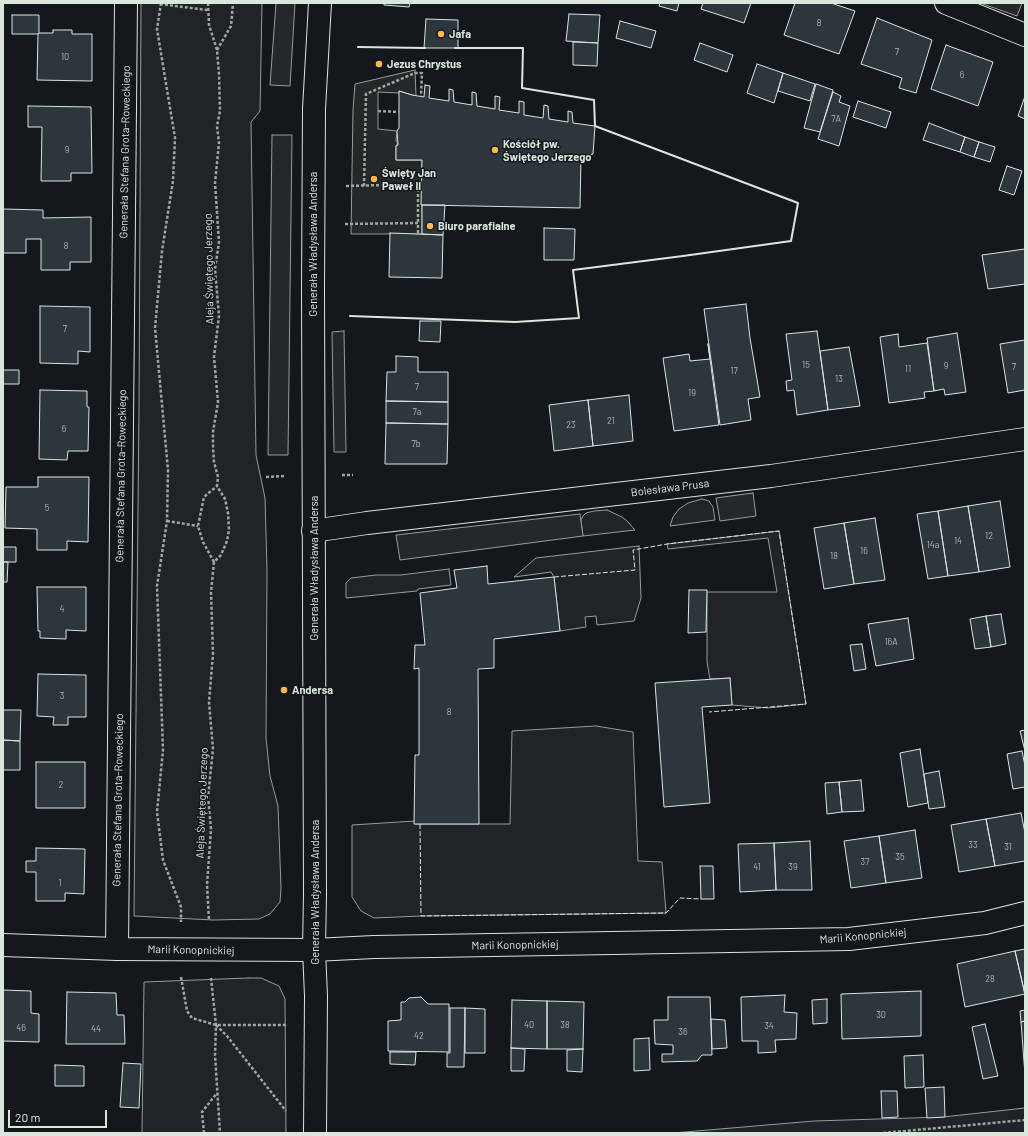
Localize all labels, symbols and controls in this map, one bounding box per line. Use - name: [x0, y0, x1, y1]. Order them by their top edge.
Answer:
- house number: 8: [817, 18, 821, 28]
- place label: Jafa: [449, 27, 471, 41]
- marker: Jafa: [436, 29, 446, 39]
- house number: 7: [895, 47, 899, 57]
- house number: 10: [61, 52, 69, 62]
- place label: Jezus Chrystus: [387, 57, 462, 71]
- marker: Jezus Chrystus: [374, 59, 384, 69]
- street label: Generała Stefana Grota-Roweckiego: [117, 65, 133, 239]
- house number: 6: [960, 70, 964, 80]
- house number: 7A: [831, 114, 841, 124]
- place label: Kościół pw. Świętego Jerzego: [503, 137, 591, 163]
- house number: 9: [65, 145, 69, 155]
- marker: Kościół pw. Świętego Jerzego: [490, 145, 500, 155]
- place label: Święty Jan Paweł II: [382, 166, 436, 192]
- street label: Generała Władysława Andersa: [306, 172, 320, 316]
- marker: Święty Jan Paweł II: [369, 174, 379, 184]
- street label: Aleja Świętego Jerzego: [201, 213, 217, 325]
- place label: Biuro parafialne: [438, 219, 516, 233]
- marker: Biuro parafialne: [425, 221, 435, 231]
- house number: 8: [64, 241, 68, 251]
- house number: 7: [63, 324, 67, 334]
- house number: 15: [802, 360, 810, 370]
- house number: 9: [944, 361, 948, 371]
- house number: 7: [1012, 362, 1016, 372]
- house number: 11: [905, 364, 911, 374]
- house number: 17: [730, 366, 738, 376]
- house number: 13: [835, 374, 843, 384]
- house number: 7: [415, 382, 419, 392]
- house number: 19: [688, 388, 696, 398]
- street label: Generała Stefana Grota-Roweckiego: [113, 389, 129, 563]
- house number: 7a: [413, 407, 421, 417]
- house number: 21: [607, 416, 615, 426]
- house number: 23: [566, 420, 576, 430]
- house number: 6: [62, 424, 66, 434]
- house number: 7b: [411, 439, 421, 449]
- street label: Bolesława Prusa: [630, 477, 710, 499]
- street label: Generała Władysława Andersa: [307, 496, 321, 640]
- house number: 5: [45, 503, 49, 513]
- house number: 12: [985, 531, 993, 541]
- house number: 14: [954, 536, 962, 546]
- house number: 14a: [927, 540, 939, 550]
- house number: 16: [860, 546, 868, 556]
- house number: 18: [830, 551, 838, 561]
- house number: 4: [60, 604, 64, 614]
- house number: 16A: [884, 637, 898, 647]
- place label: Andersa: [292, 683, 333, 697]
- marker: Andersa: [279, 685, 289, 695]
- house number: 3: [60, 691, 64, 701]
- house number: 8: [447, 707, 451, 717]
- street label: Generała Stefana Grota-Roweckiego: [110, 713, 126, 887]
- street label: Aleja Świętego Jerzego: [193, 747, 211, 859]
- house number: 2: [59, 780, 63, 790]
- street label: Generała Władysława Andersa: [308, 820, 322, 964]
- house number: 33: [968, 840, 978, 850]
- house number: 31: [1004, 842, 1012, 852]
- house number: 35: [895, 852, 905, 862]
- house number: 37: [861, 857, 869, 867]
- house number: 41: [753, 862, 761, 872]
- house number: 39: [788, 862, 798, 872]
- house number: 1: [58, 878, 62, 888]
- street label: Marii Konopnickiej: [819, 926, 907, 946]
- street label: Marii Konopnickiej: [471, 938, 559, 952]
- street label: Marii Konopnickiej: [147, 943, 235, 957]
- house number: 28: [985, 974, 995, 984]
- house number: 30: [876, 1010, 886, 1020]
- house number: 40: [524, 1020, 534, 1030]
- house number: 38: [560, 1020, 570, 1030]
- house number: 34: [764, 1021, 774, 1031]
- house number: 46: [16, 1023, 26, 1033]
- house number: 44: [91, 1024, 101, 1034]
- house number: 36: [678, 1027, 688, 1037]
- house number: 42: [414, 1031, 424, 1041]
- scale bar: [10, 1102, 109, 1128]
- text: 20 m: [15, 1110, 41, 1124]

